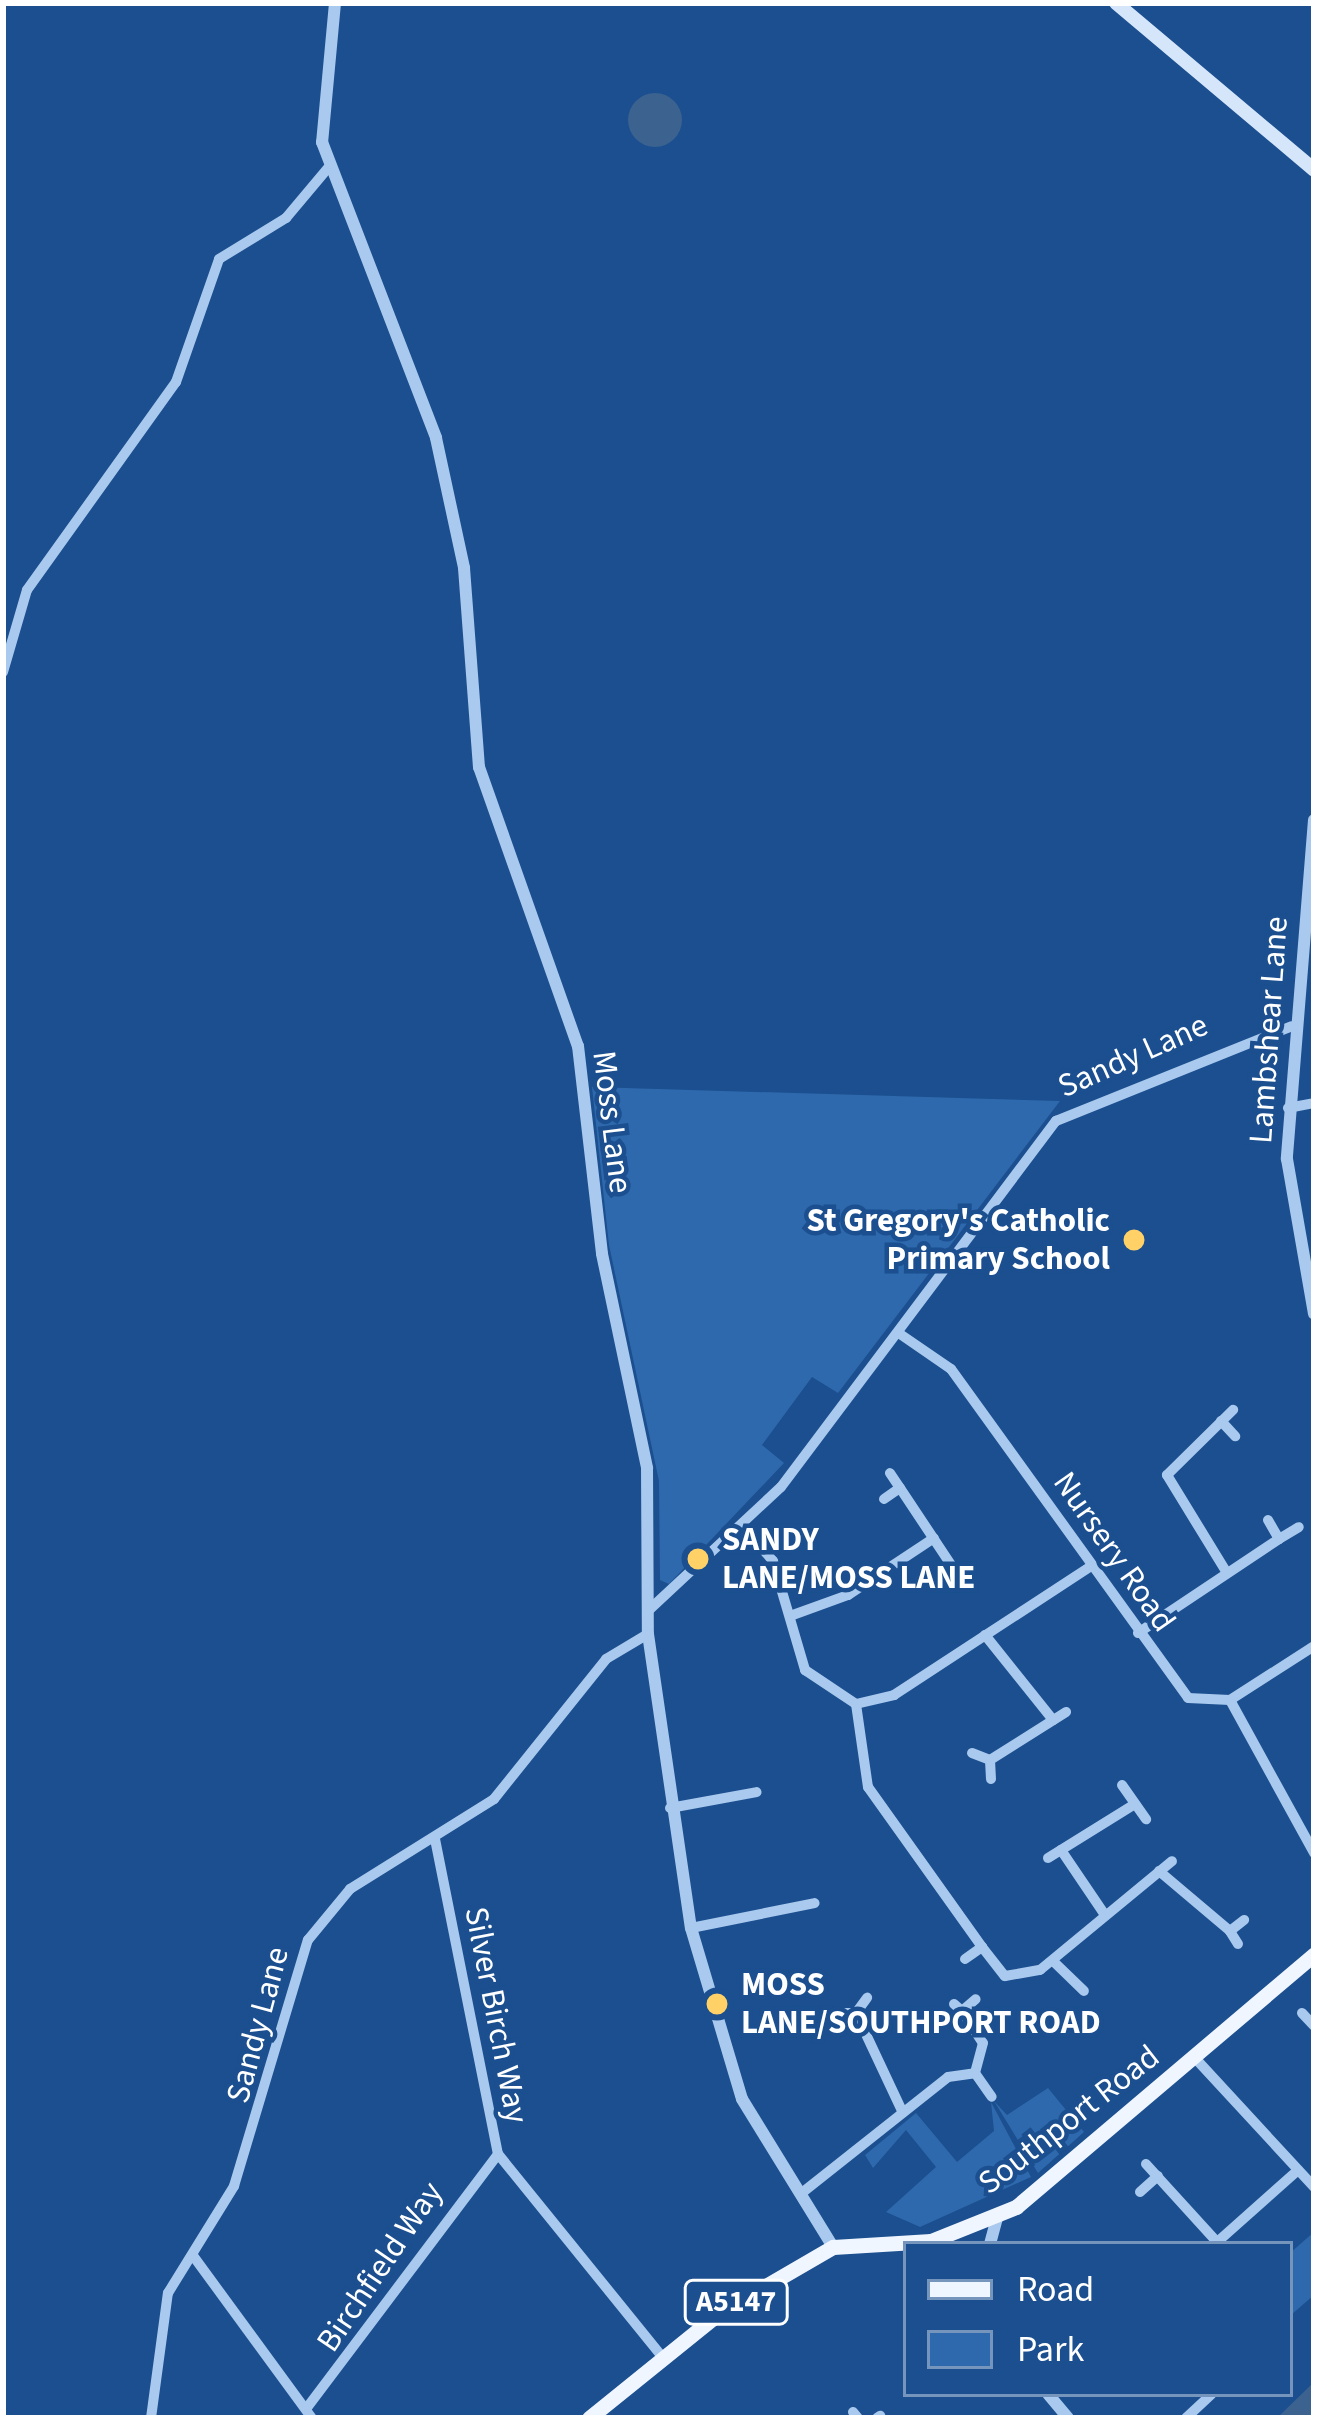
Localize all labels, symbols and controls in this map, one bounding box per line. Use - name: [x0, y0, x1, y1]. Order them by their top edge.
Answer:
- street label: Lambshear Lane: [1241, 915, 1297, 1145]
- street label: Sandy Lane: [1052, 1005, 1214, 1107]
- street label: Moss Lane: [584, 1049, 640, 1195]
- place label: St Gregory's Catholic Primary School: [807, 1201, 1110, 1279]
- marker: St Gregory's Catholic Primary School: [1121, 1227, 1147, 1253]
- street label: Nursery Road: [1044, 1464, 1184, 1640]
- place label: SANDY LANE/MOSS LANE: [722, 1520, 975, 1598]
- marker: SANDY LANE/MOSS LANE: [685, 1546, 711, 1572]
- street label: Silver Birch Way: [456, 1903, 536, 2127]
- street label: Sandy Lane: [218, 1943, 298, 2107]
- place label: MOSS LANE/SOUTHPORT ROAD: [741, 1965, 1101, 2043]
- marker: MOSS LANE/SOUTHPORT ROAD: [704, 1991, 730, 2017]
- street label: Southport Road: [971, 2037, 1167, 2203]
- street label: Birchfield Way: [309, 2174, 451, 2360]
- legend: [903, 2241, 1293, 2397]
- text: Road: [1017, 2264, 1094, 2315]
- road number: A5147: [682, 2278, 790, 2326]
- text: Park: [1017, 2324, 1084, 2375]

